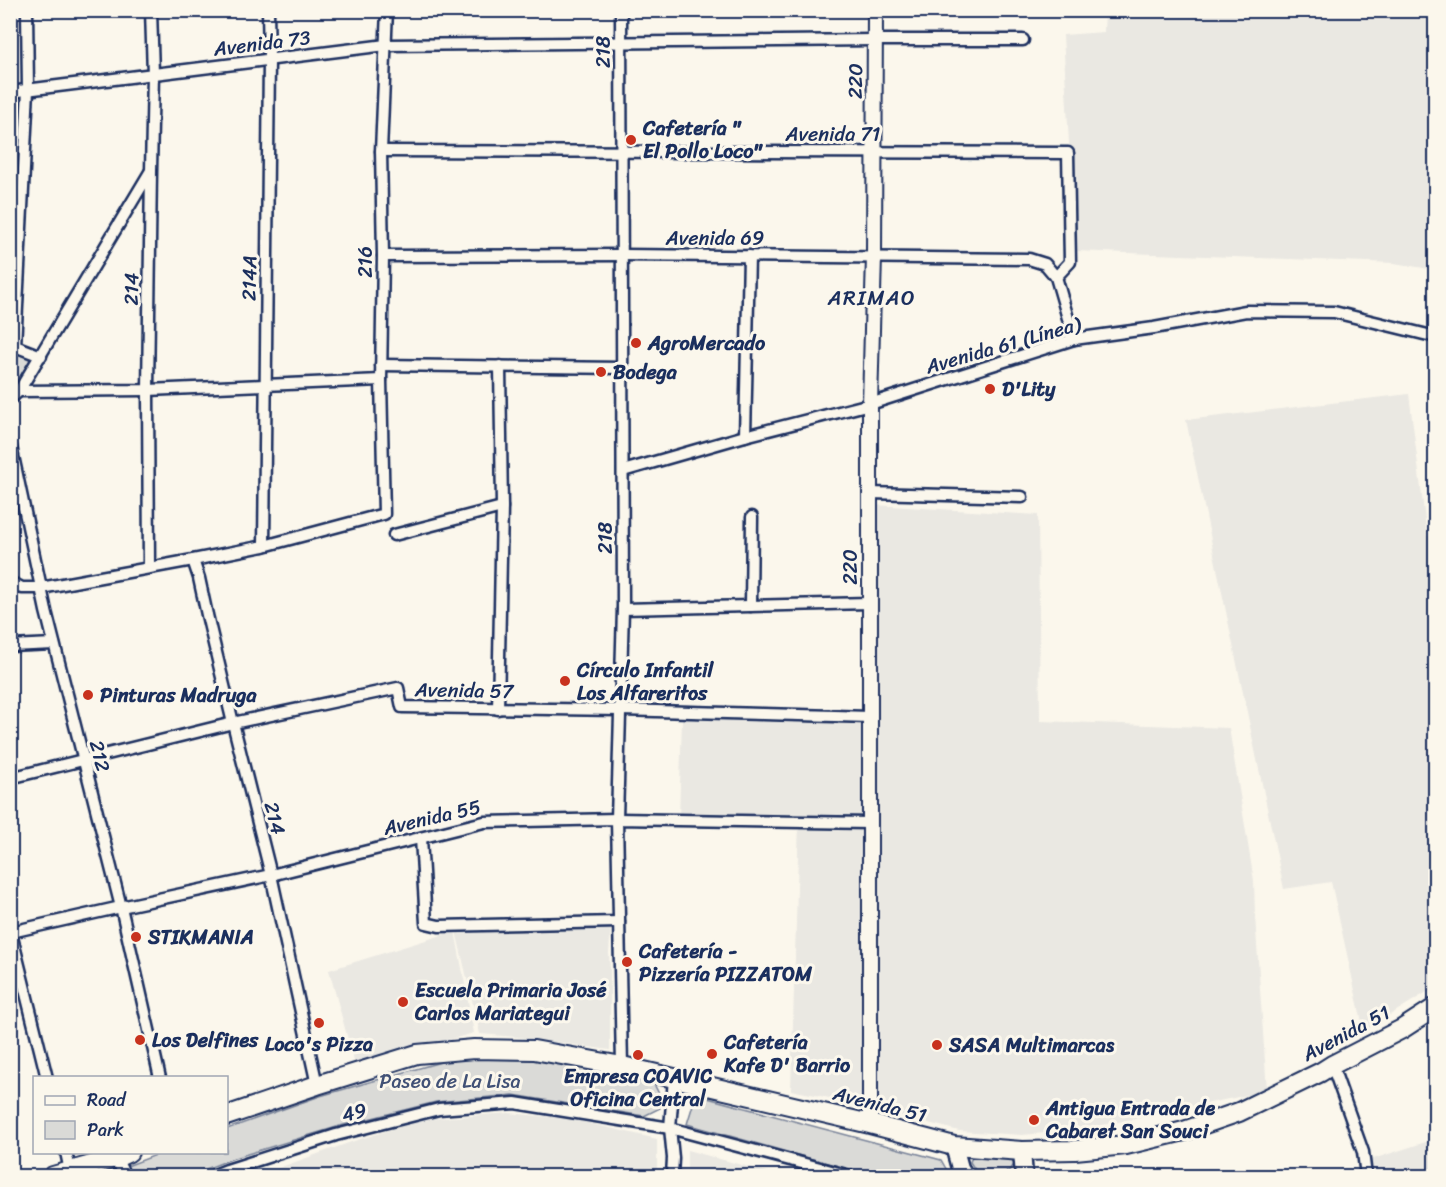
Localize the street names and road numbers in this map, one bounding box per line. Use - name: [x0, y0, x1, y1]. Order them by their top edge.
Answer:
- street label: Avenida 73: [211, 20, 312, 67]
- street label: 218: [586, 36, 621, 68]
- street label: 220: [838, 63, 873, 99]
- street label: Avenida 71: [785, 117, 880, 152]
- street label: Avenida 69: [665, 221, 764, 256]
- street label: 216: [348, 246, 383, 278]
- street label: 214A: [232, 255, 267, 301]
- street label: 214: [114, 272, 149, 306]
- street label: Avenida 61 (Línea): [920, 306, 1086, 385]
- street label: 218: [588, 522, 623, 554]
- street label: 220: [833, 549, 868, 585]
- street label: Avenida 57: [413, 672, 515, 709]
- street label: 212: [79, 737, 120, 776]
- street label: Avenida 55: [379, 789, 484, 846]
- street label: 214: [254, 798, 295, 838]
- street label: Avenida 51: [1295, 996, 1397, 1072]
- street label: Avenida 51: [828, 1076, 930, 1133]
- street label: 49: [338, 1092, 371, 1133]

